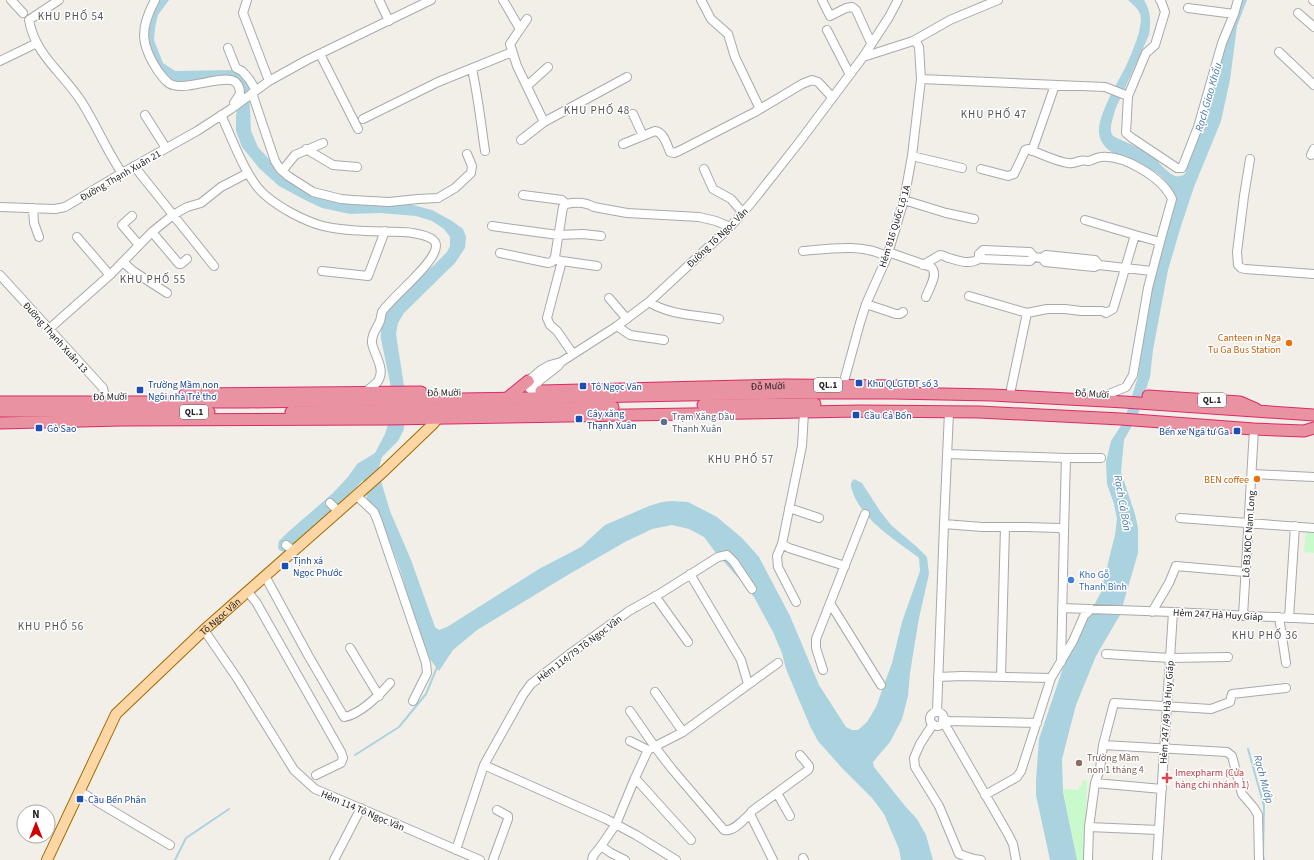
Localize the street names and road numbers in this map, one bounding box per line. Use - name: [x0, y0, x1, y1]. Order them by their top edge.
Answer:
- street label: Đường Thạnh Xuân 21: [77, 147, 164, 205]
- street label: Hẻm 816 Quốc Lộ 1A: [876, 183, 914, 269]
- street label: Đường Tô Ngọc Vân: [684, 205, 752, 271]
- street label: Đường Thạnh Xuân 13: [19, 299, 91, 376]
- road number: QL.1: [814, 378, 842, 392]
- street label: Đỗ Mười: [751, 379, 785, 394]
- street label: Đỗ Mười: [427, 386, 461, 400]
- street label: Đỗ Mười: [1074, 386, 1109, 402]
- street label: Đỗ Mười: [93, 390, 127, 404]
- road number: QL.1: [1198, 393, 1226, 407]
- road number: QL.1: [180, 405, 208, 419]
- street label: Lô B3 KDC Nam Long: [1239, 490, 1259, 578]
- street label: Tô Ngọc Vân: [197, 595, 244, 639]
- street label: Hẻm 247 Hà Huy Giáp: [1173, 606, 1264, 624]
- street label: Hẻm 114/79 Tô Ngọc Vân: [534, 612, 625, 685]
- street label: Hẻm 247/49 Hà Huy Giáp: [1156, 659, 1178, 764]
- street label: Hẻm 114 Tô Ngọc Vân: [319, 787, 407, 835]

